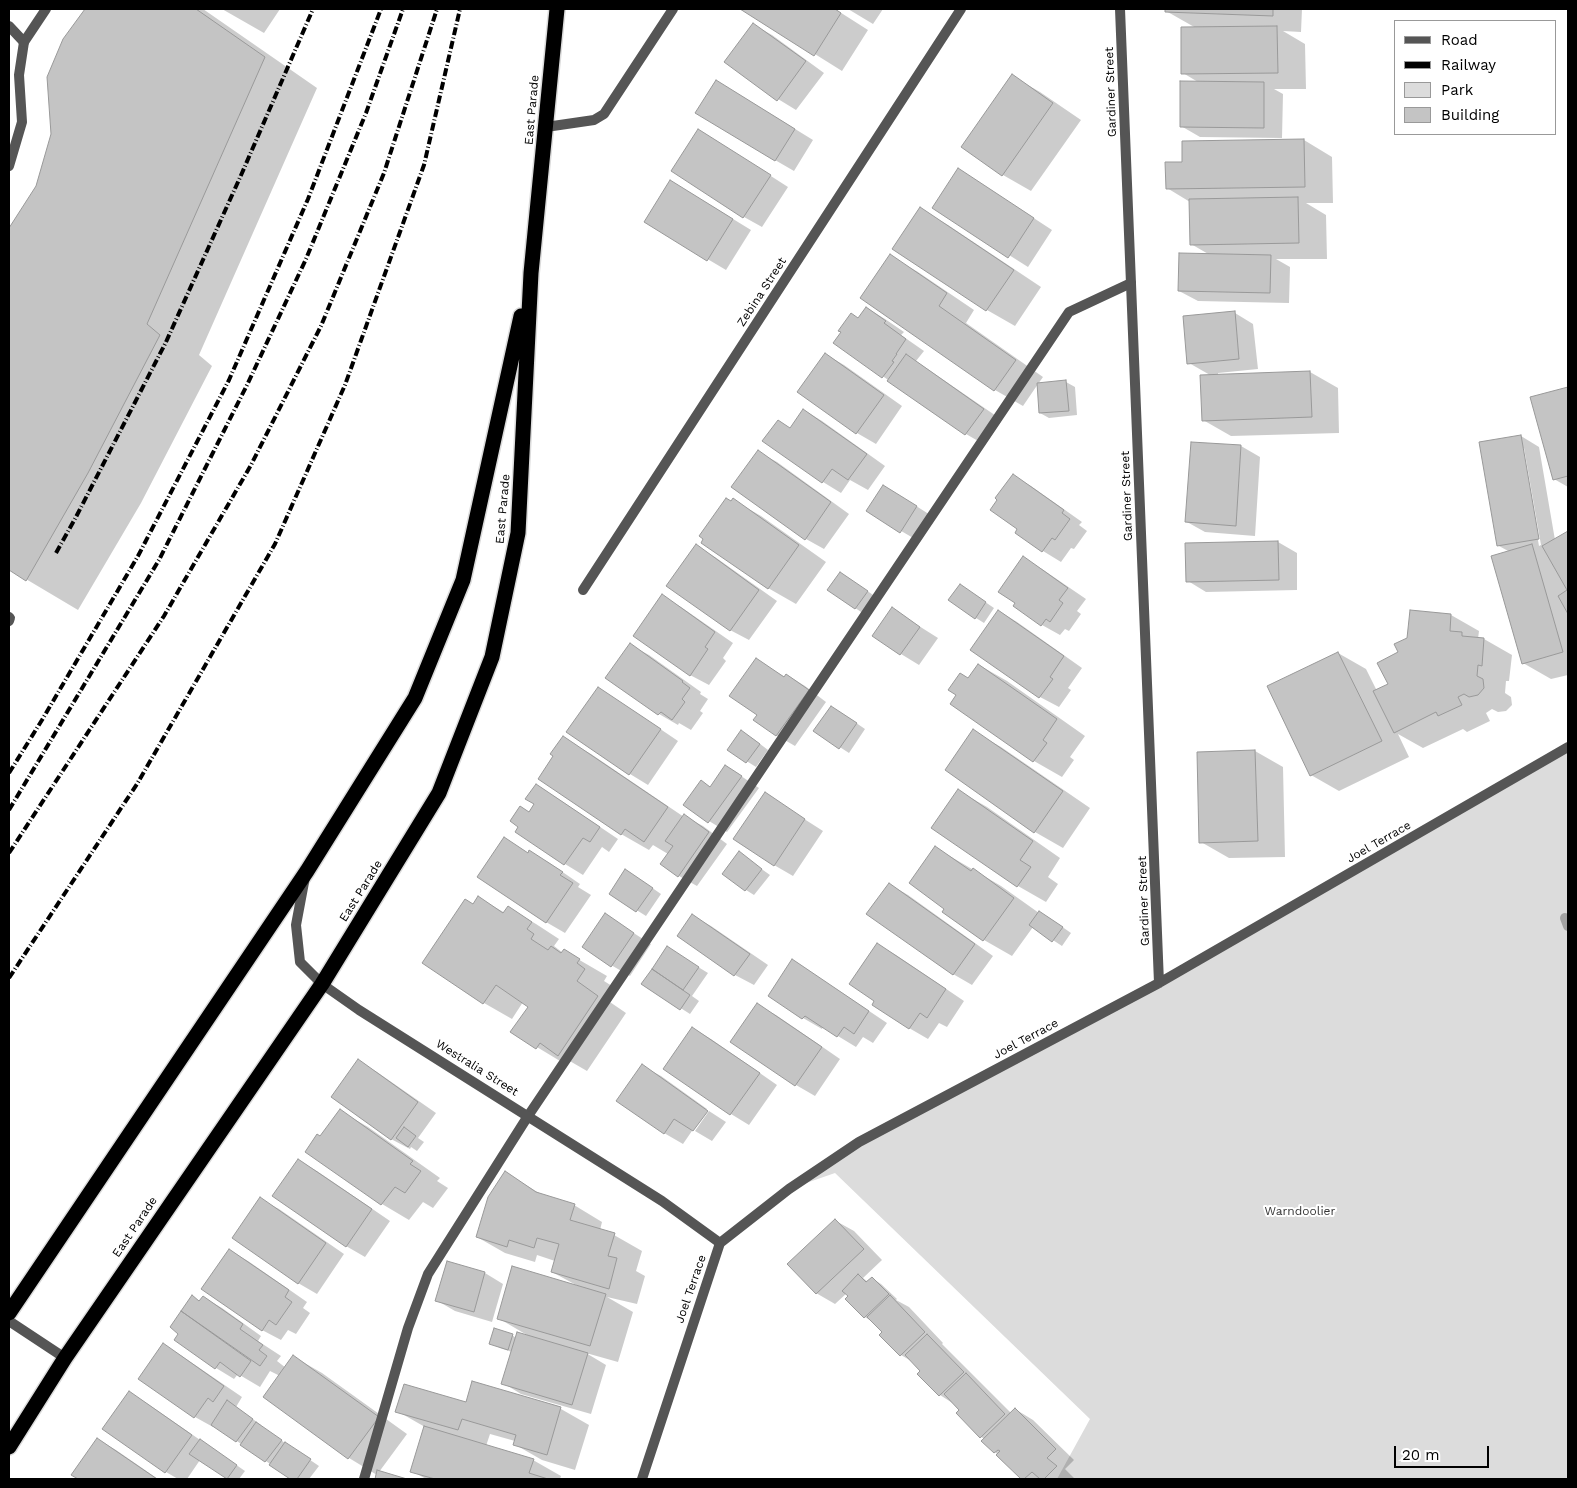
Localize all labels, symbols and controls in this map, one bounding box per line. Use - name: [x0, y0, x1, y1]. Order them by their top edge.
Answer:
- legend: [1394, 20, 1557, 135]
- text: Road: [1441, 31, 1478, 49]
- street label: Gardiner Street: [1102, 47, 1120, 137]
- text: Railway: [1441, 56, 1496, 74]
- street label: East Parade: [522, 75, 542, 145]
- text: Park: [1441, 81, 1473, 99]
- text: Building: [1441, 106, 1499, 124]
- street label: Zebina Street: [734, 255, 790, 329]
- street label: Gardiner Street: [1118, 451, 1136, 541]
- street label: East Parade: [493, 474, 513, 544]
- street label: Joel Terrace: [1344, 818, 1414, 866]
- street label: Gardiner Street: [1135, 856, 1153, 946]
- street label: East Parade: [336, 858, 386, 924]
- street label: Joel Terrace: [991, 1016, 1061, 1062]
- street label: Westralia Street: [433, 1037, 521, 1099]
- street label: East Parade: [109, 1194, 161, 1260]
- park label: Warndoolier: [1265, 1204, 1335, 1218]
- street label: Joel Terrace: [673, 1253, 709, 1325]
- scale bar: [1397, 1436, 1492, 1468]
- text: 20 m: [1402, 1446, 1440, 1464]

